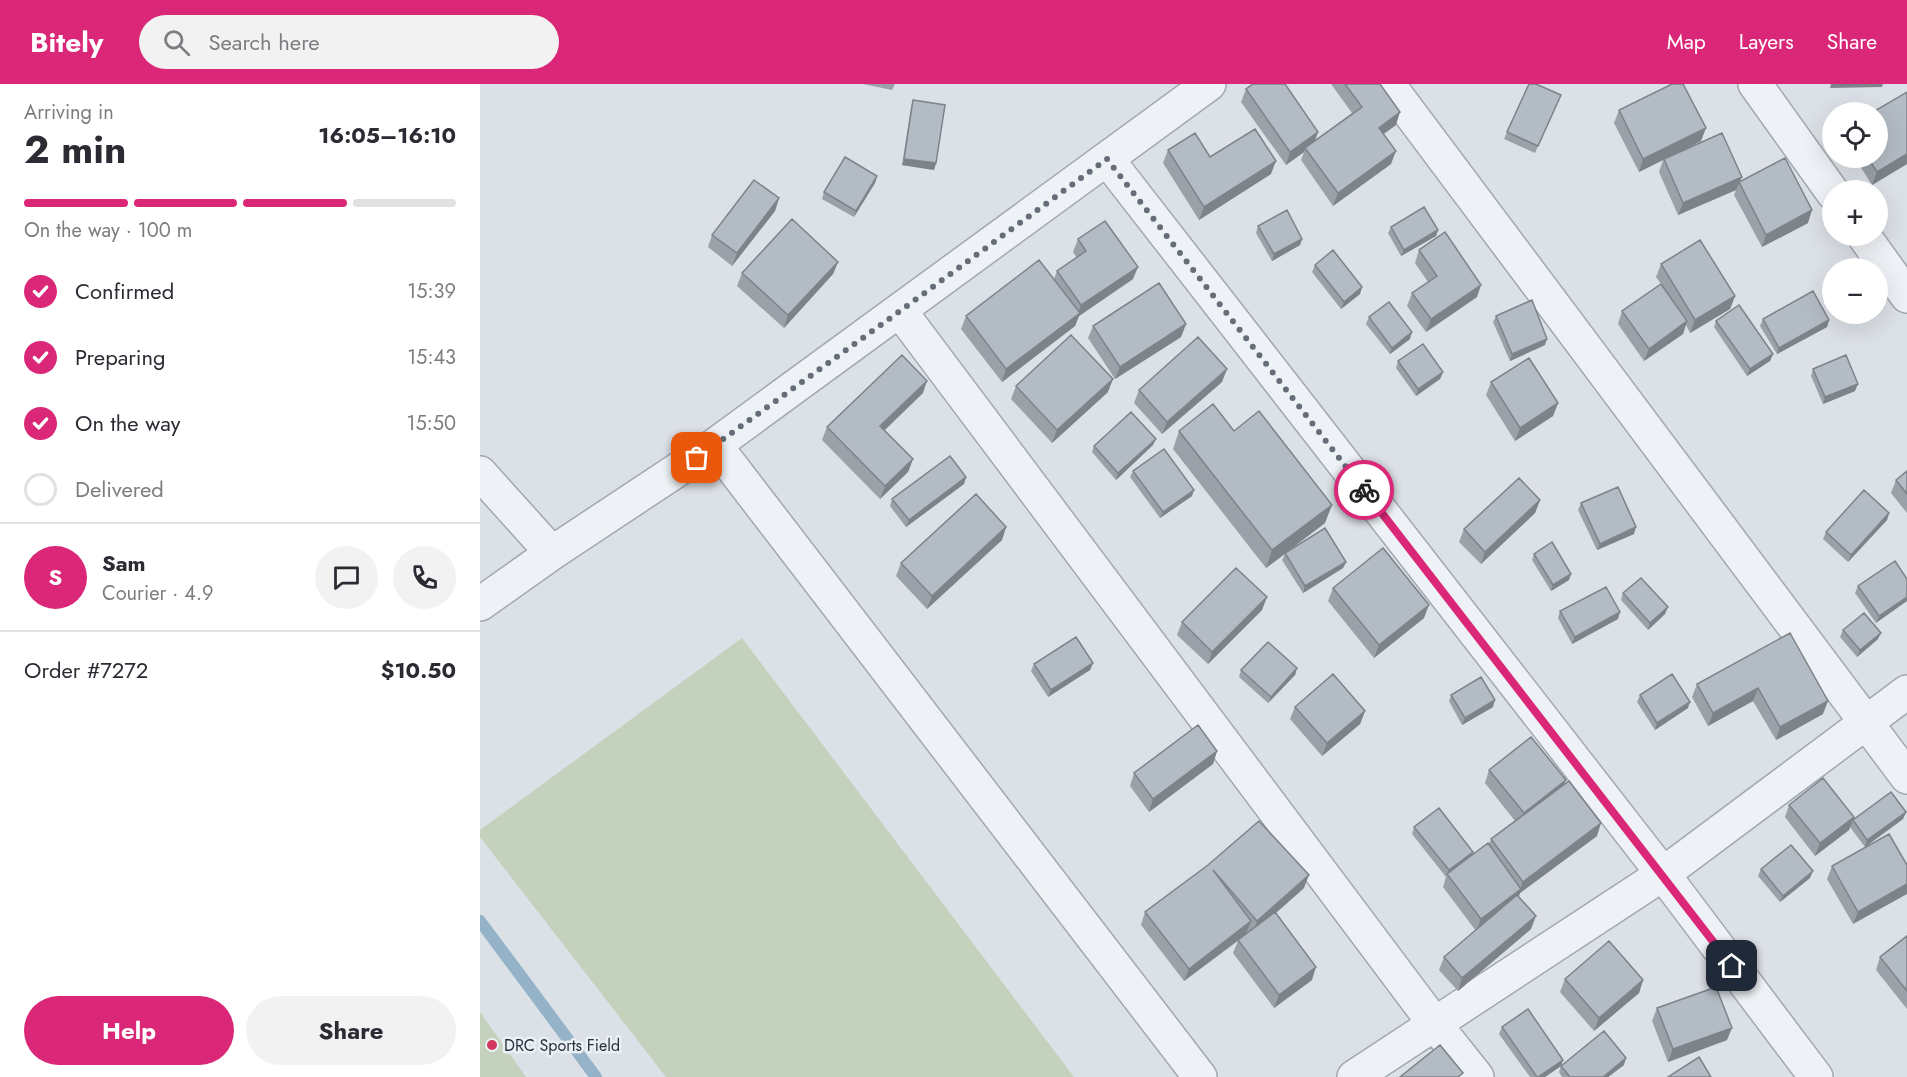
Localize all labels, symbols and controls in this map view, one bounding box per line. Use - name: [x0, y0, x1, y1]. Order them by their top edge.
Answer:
- search box: [139, 15, 559, 69]
- text: Bitely: [30, 22, 103, 63]
- icon: search: [160, 26, 193, 59]
- text: Search here: [208, 26, 320, 58]
- text: Map: [1667, 27, 1706, 57]
- text: Layers: [1739, 27, 1794, 57]
- text: Share: [1827, 27, 1877, 57]
- text: Arriving in: [24, 98, 114, 127]
- map controls: [1822, 102, 1888, 324]
- button: locate: [1822, 102, 1888, 168]
- text: 16:05–16:10: [318, 119, 456, 151]
- text: 2 min: [24, 121, 126, 178]
- button: +: [1822, 180, 1888, 246]
- text: On the way · 100 m: [24, 216, 192, 245]
- button: −: [1822, 258, 1888, 324]
- icon: check: [24, 275, 57, 308]
- text: Confirmed: [75, 275, 174, 307]
- text: 15:39: [407, 277, 456, 306]
- icon: check: [24, 341, 57, 374]
- text: Preparing: [75, 341, 166, 373]
- text: 15:43: [407, 343, 456, 372]
- icon: check: [24, 407, 57, 440]
- text: On the way: [75, 407, 180, 439]
- text: 15:50: [406, 409, 456, 438]
- pin: [671, 432, 722, 483]
- icon: bag: [680, 441, 713, 474]
- courier: [1334, 460, 1394, 520]
- text: Delivered: [75, 473, 164, 505]
- icon: bike: [1348, 474, 1381, 507]
- button: chat: [315, 546, 378, 609]
- button: phone: [393, 546, 456, 609]
- text: Sam: [102, 547, 146, 579]
- text: S: [49, 561, 62, 593]
- text: Courier · 4.9: [102, 579, 214, 608]
- text: Order #7272: [24, 654, 148, 686]
- text: $10.50: [381, 654, 456, 686]
- pin: [1706, 940, 1757, 991]
- icon: home: [1715, 949, 1748, 982]
- button: Help: [24, 996, 234, 1065]
- button: Share: [246, 996, 456, 1065]
- place label: DRC Sports Field: [504, 1034, 620, 1057]
- marker: DRC Sports Field: [485, 1038, 499, 1052]

